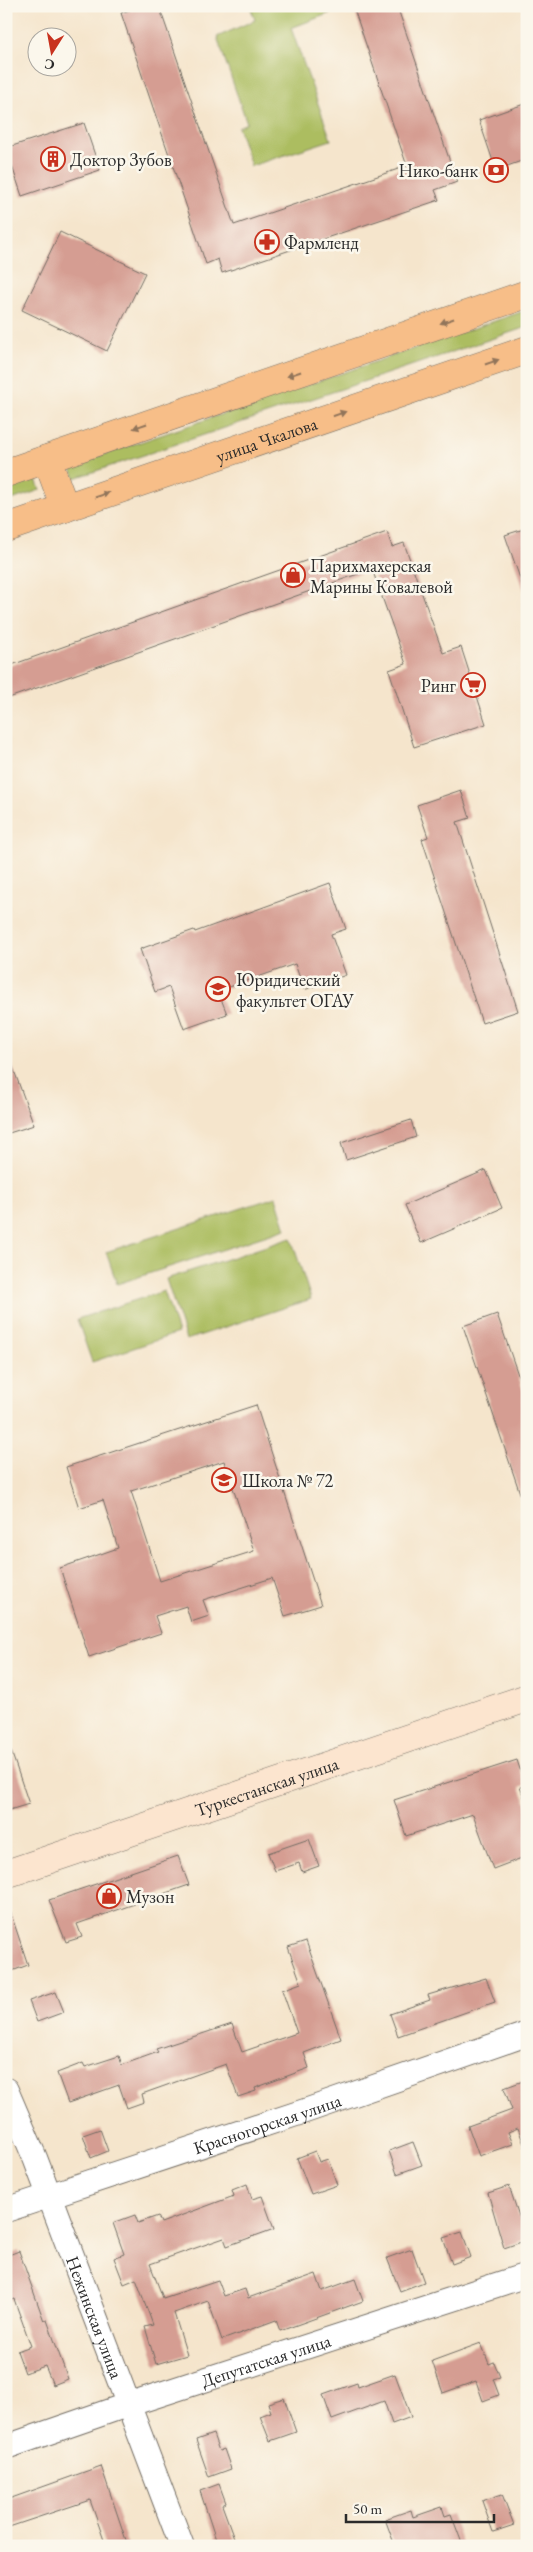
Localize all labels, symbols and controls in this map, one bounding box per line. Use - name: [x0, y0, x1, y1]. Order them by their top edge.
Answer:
- north arrow: [28, 28, 78, 78]
- text: С: [43, 55, 56, 75]
- building icon: Доктор Зубов: [40, 146, 66, 172]
- place label: Доктор Зубов: [70, 148, 172, 171]
- bank icon: Нико-банк: [483, 157, 509, 183]
- place label: Нико-банк: [399, 159, 478, 182]
- pharmacy icon: Фармленд: [254, 229, 280, 255]
- place label: Фармленд: [284, 231, 359, 254]
- one-way arrow: [440, 318, 455, 325]
- one-way arrow: [485, 357, 500, 365]
- one-way arrow: [286, 370, 301, 378]
- one-way arrow: [331, 410, 346, 418]
- street label: улица Чкалова: [212, 411, 321, 467]
- one-way arrow: [132, 423, 147, 431]
- one-way arrow: [95, 491, 110, 499]
- place label: Парихмахерская Марины Ковалевой: [310, 554, 453, 598]
- shop icon: Парихмахерская Марины Ковалевой: [280, 562, 306, 588]
- supermarket icon: Ринг: [460, 672, 486, 698]
- place label: Ринг: [421, 674, 457, 697]
- place label: Юридический факультет ОГАУ: [236, 968, 355, 1012]
- school or university icon: Юридический факультет ОГАУ: [205, 976, 231, 1002]
- school or university icon: Школа № 72: [211, 1467, 237, 1493]
- place label: Школа № 72: [242, 1469, 334, 1492]
- street label: Туркестанская улица: [192, 1751, 342, 1821]
- shop icon: Музон: [96, 1883, 122, 1909]
- place label: Музон: [126, 1885, 174, 1908]
- street label: Красногорская улица: [190, 2088, 345, 2159]
- street label: Нежинская улица: [62, 2253, 129, 2382]
- street label: Депутатская улица: [198, 2328, 334, 2392]
- scale bar: [346, 2492, 493, 2524]
- text: 50 m: [353, 2499, 382, 2518]

